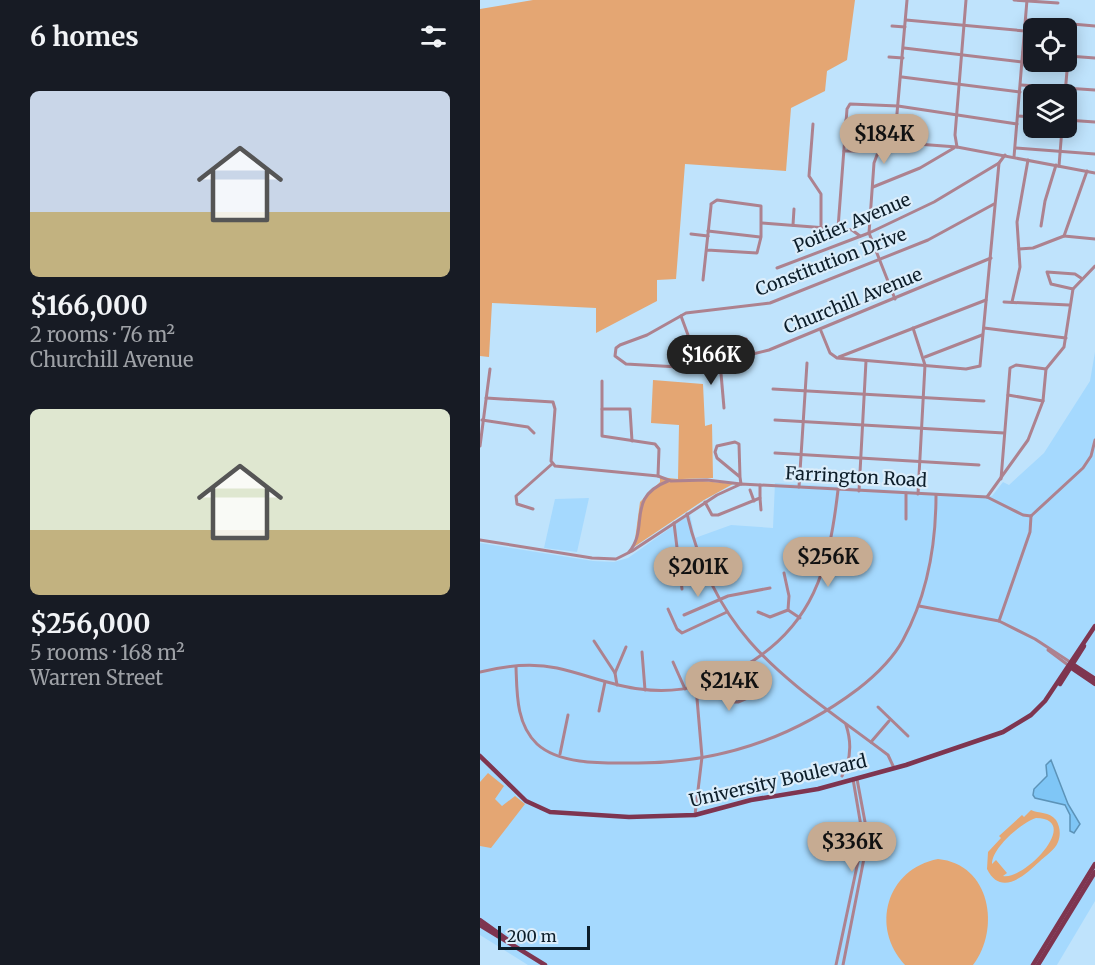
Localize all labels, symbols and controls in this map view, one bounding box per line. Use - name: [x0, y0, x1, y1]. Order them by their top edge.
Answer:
- map controls: [1023, 18, 1077, 138]
- button: locate: [1023, 18, 1077, 72]
- text: 6 homes: [30, 20, 139, 53]
- icon: filters: [417, 20, 450, 53]
- button: layers: [1023, 84, 1077, 138]
- pin: $184K: [842, 114, 926, 165]
- text: $184K: [854, 121, 914, 146]
- icon: home: [186, 130, 294, 238]
- street label: Poitier Avenue: [790, 188, 914, 258]
- street label: Constitution Drive: [752, 222, 910, 301]
- street label: Churchill Avenue: [780, 262, 925, 339]
- text: $166,000: [30, 289, 148, 322]
- text: 2 rooms · 76 m²: [30, 322, 175, 347]
- pin: $166K: [669, 335, 753, 386]
- text: $166K: [681, 342, 741, 367]
- text: Churchill Avenue: [30, 347, 193, 372]
- icon: home: [186, 448, 294, 556]
- street label: Farrington Road: [785, 461, 928, 492]
- pin: $256K: [786, 537, 870, 588]
- text: $256K: [797, 544, 859, 569]
- pin: $201K: [656, 547, 740, 598]
- text: $201K: [668, 554, 728, 579]
- text: $256,000: [30, 607, 151, 640]
- text: 5 rooms · 168 m²: [30, 640, 185, 665]
- pin: $214K: [687, 661, 771, 712]
- text: Warren Street: [30, 665, 163, 690]
- text: $214K: [699, 668, 759, 693]
- street label: University Boulevard: [687, 749, 869, 812]
- pin: $336K: [810, 822, 894, 873]
- text: $336K: [821, 829, 883, 854]
- scale bar: [498, 923, 590, 950]
- text: 200 m: [507, 926, 557, 946]

